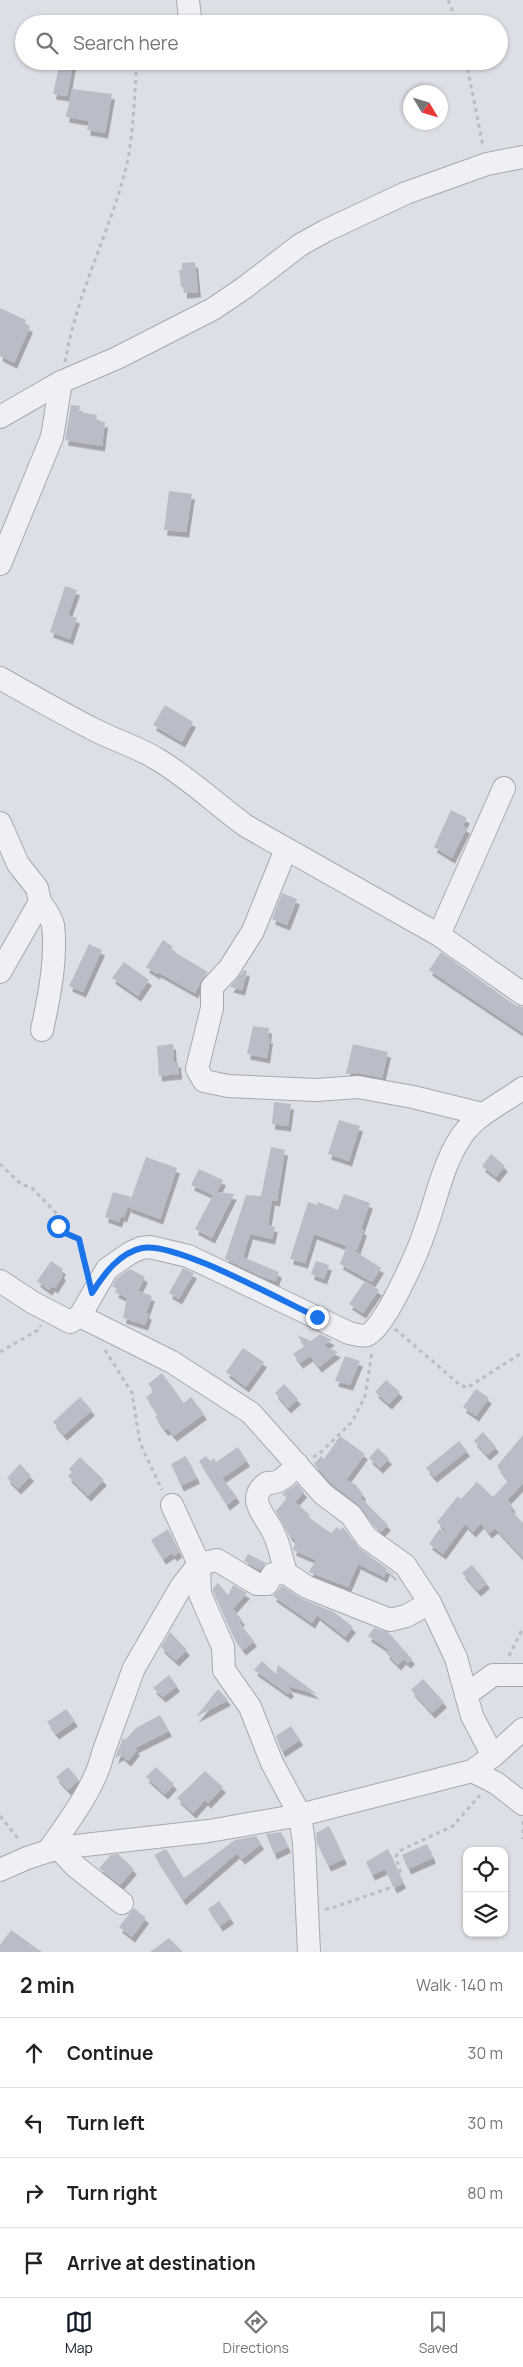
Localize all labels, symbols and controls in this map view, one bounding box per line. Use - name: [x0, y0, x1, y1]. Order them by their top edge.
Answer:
- search box: [15, 15, 508, 70]
- icon: search: [33, 29, 61, 57]
- text: Search here: [73, 30, 179, 56]
- north arrow: [403, 85, 448, 130]
- route start: [47, 1215, 70, 1238]
- route end: [306, 1306, 329, 1329]
- map controls: [463, 1847, 508, 1937]
- button: locate: [463, 1847, 508, 1892]
- button: layers: [463, 1892, 508, 1937]
- text: 2 min: [20, 1971, 75, 1999]
- text: Walk · 140 m: [416, 1974, 503, 1996]
- icon: ahead: [20, 2039, 48, 2067]
- text: Continue: [67, 2040, 153, 2066]
- text: 30 m: [468, 2042, 503, 2064]
- icon: left: [20, 2109, 48, 2137]
- text: Turn left: [67, 2110, 145, 2136]
- text: 30 m: [468, 2112, 503, 2134]
- icon: right: [20, 2179, 48, 2207]
- text: Turn right: [67, 2180, 157, 2206]
- text: 80 m: [467, 2182, 503, 2204]
- icon: arrive: [20, 2249, 48, 2277]
- text: Arrive at destination: [67, 2250, 256, 2276]
- tab: Map: [65, 2308, 93, 2357]
- tab: Directions: [223, 2308, 289, 2357]
- tab: Saved: [419, 2308, 458, 2357]

